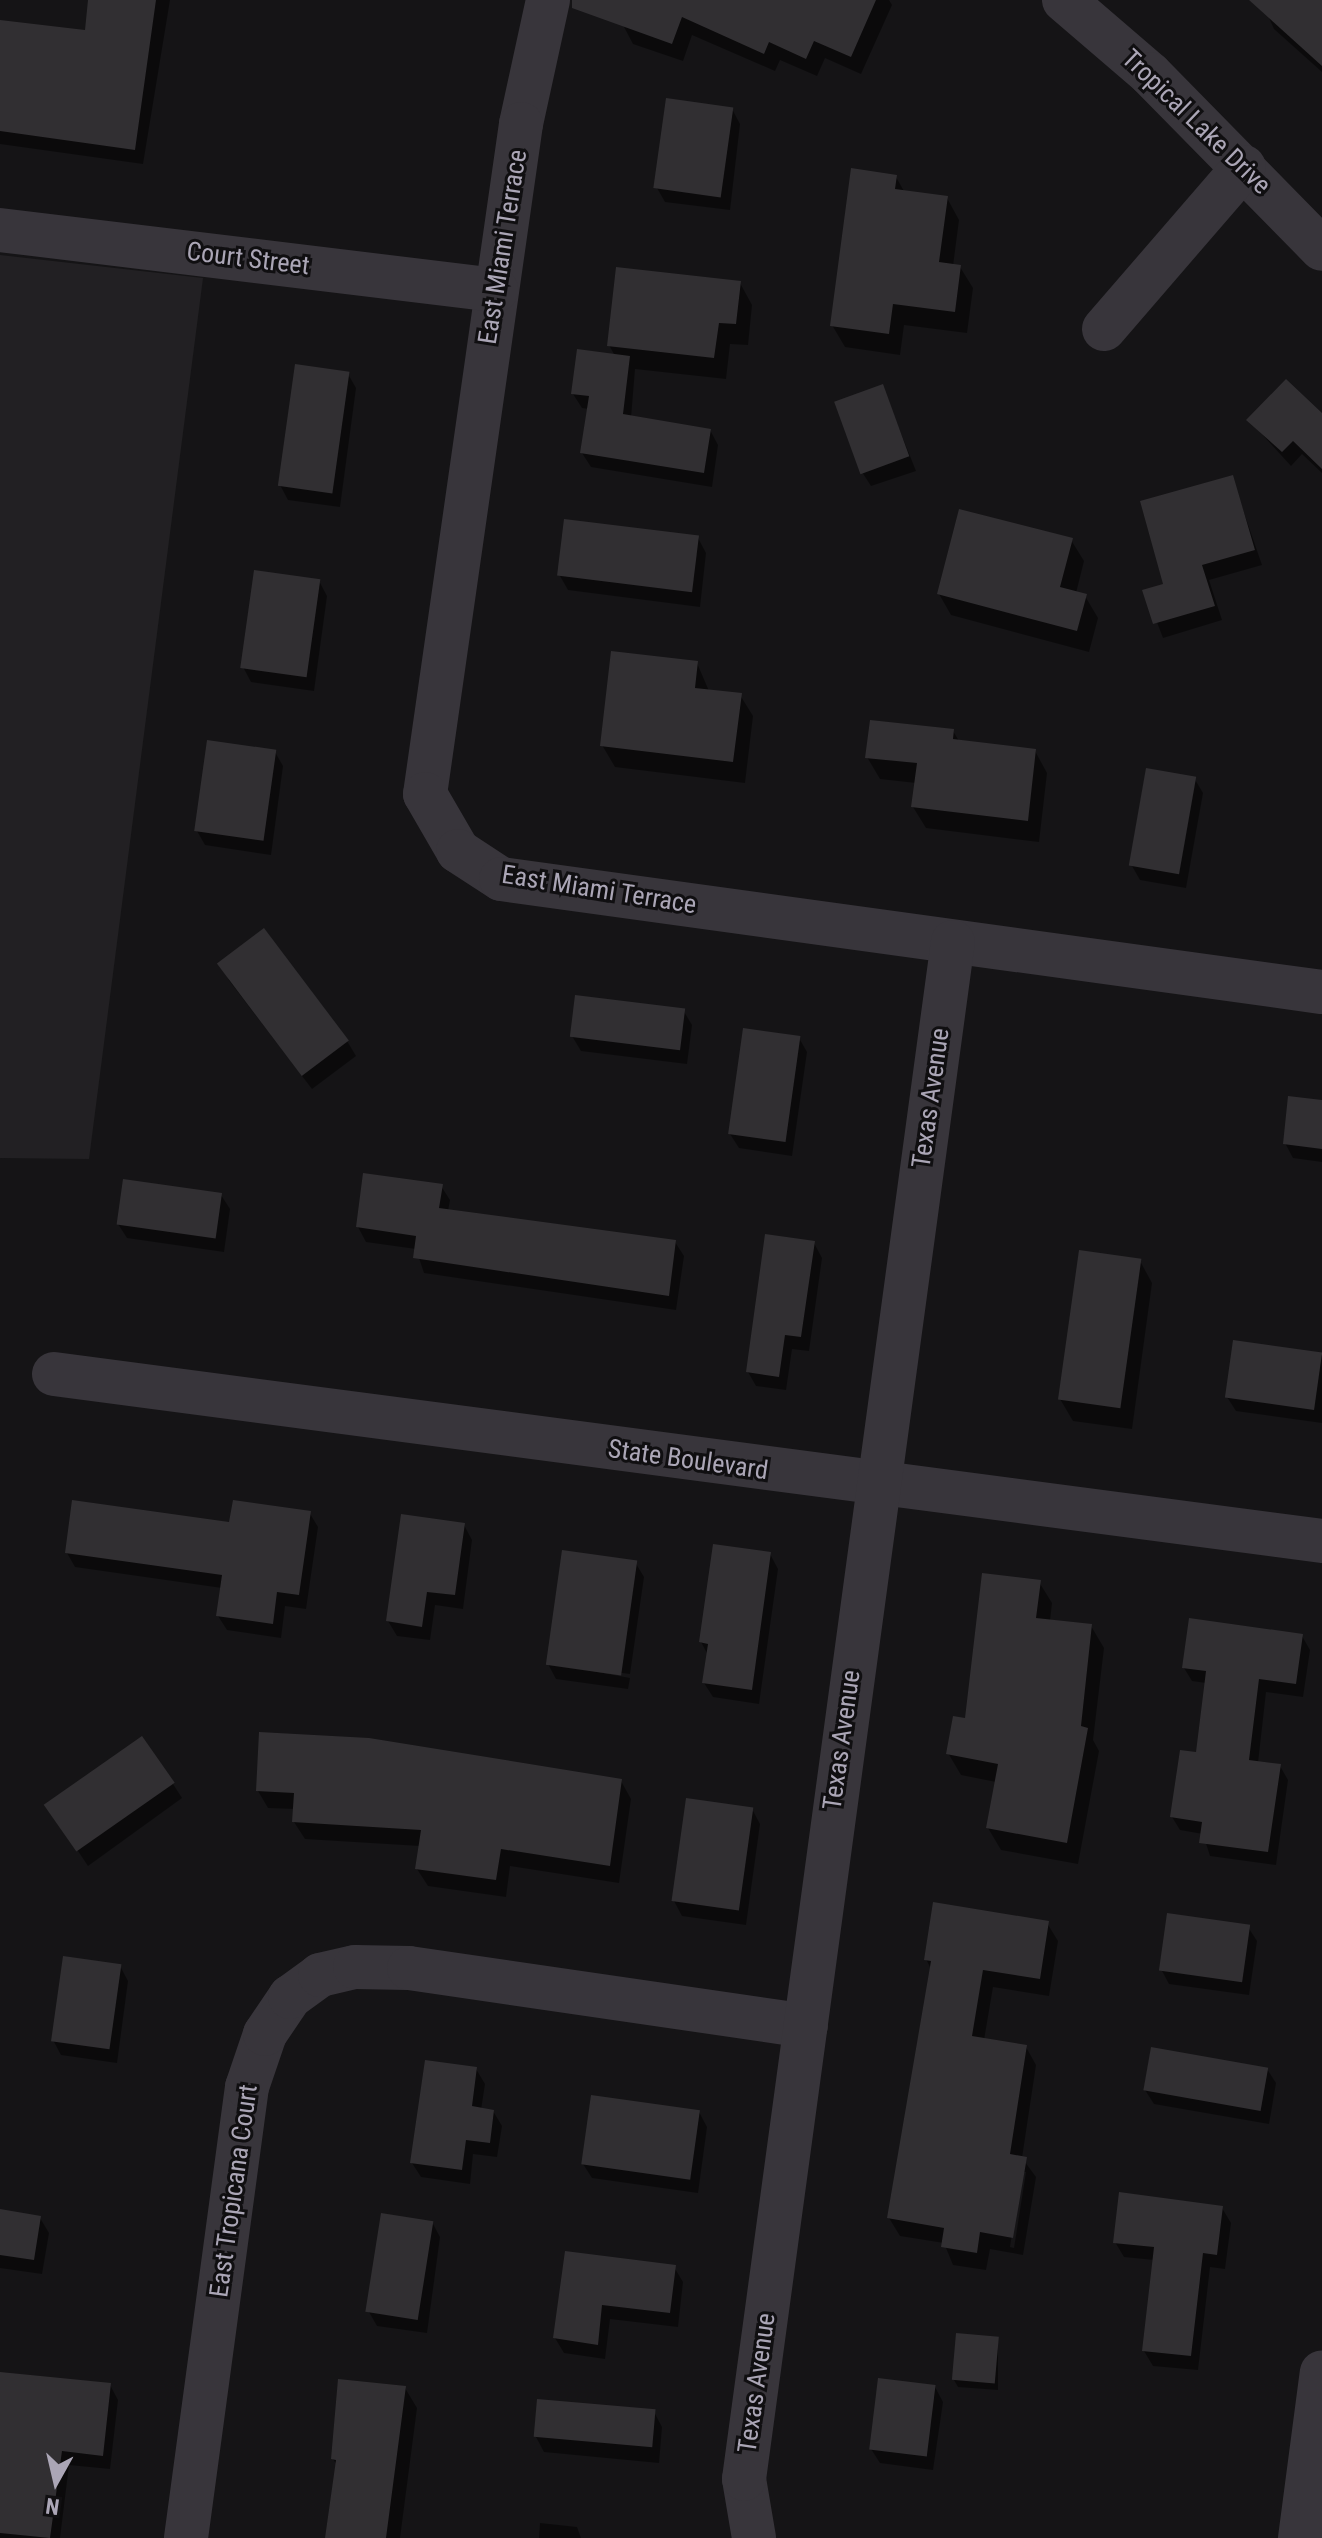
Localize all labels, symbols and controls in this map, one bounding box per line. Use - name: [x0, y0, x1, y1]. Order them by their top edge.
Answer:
- street label: Tropical Lake Drive: [1115, 43, 1277, 201]
- street label: East Miami Terrace: [472, 147, 534, 347]
- street label: Court Street: [185, 236, 311, 282]
- street label: East Miami Terrace: [499, 859, 699, 921]
- street label: Texas Avenue: [906, 1026, 956, 1170]
- street label: State Boulevard: [606, 1433, 770, 1487]
- street label: Texas Avenue: [817, 1668, 867, 1812]
- street label: East Tropicana Court: [204, 2082, 264, 2300]
- street label: Texas Avenue: [732, 2311, 782, 2455]
- north arrow: [16, 2442, 96, 2522]
- text: N: [44, 2493, 61, 2520]

